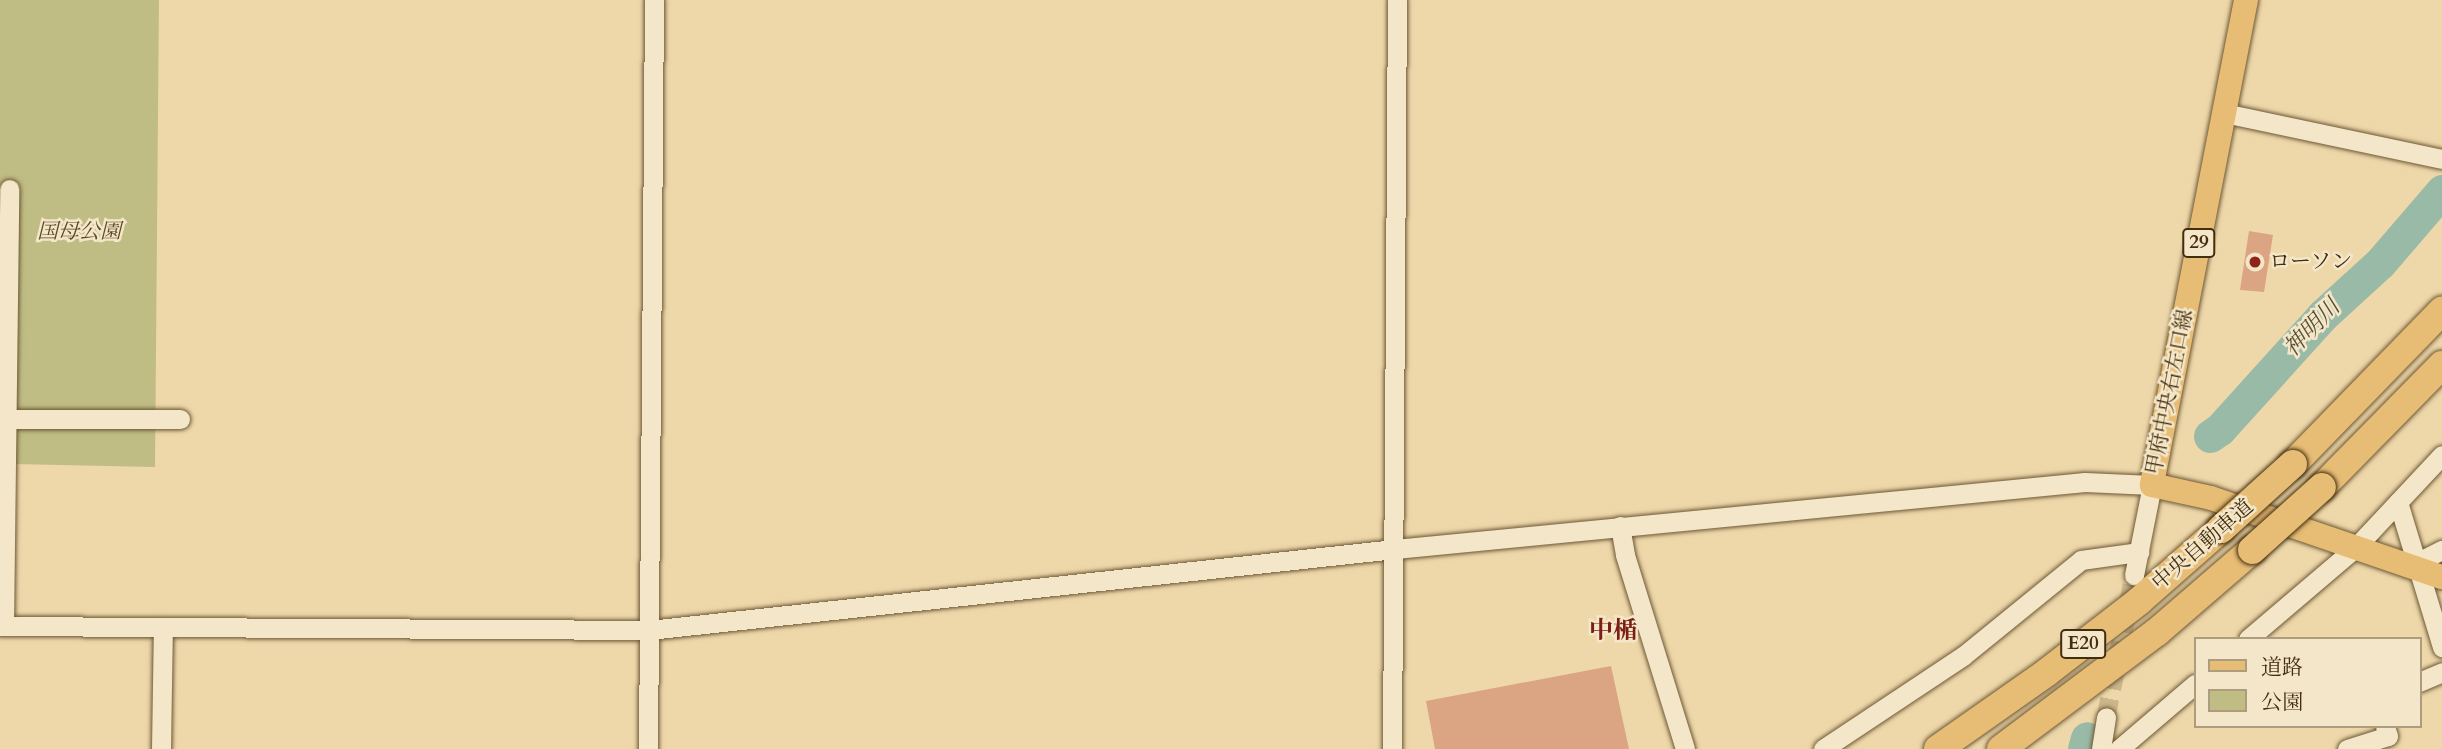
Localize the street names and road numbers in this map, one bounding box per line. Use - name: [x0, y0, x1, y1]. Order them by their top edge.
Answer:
- road number: 29: [2182, 228, 2216, 258]
- street label: 甲府中央右左口線: [2142, 307, 2198, 477]
- street label: 中央自動車道: [2147, 494, 2259, 596]
- road number: E20: [2058, 628, 2108, 660]

